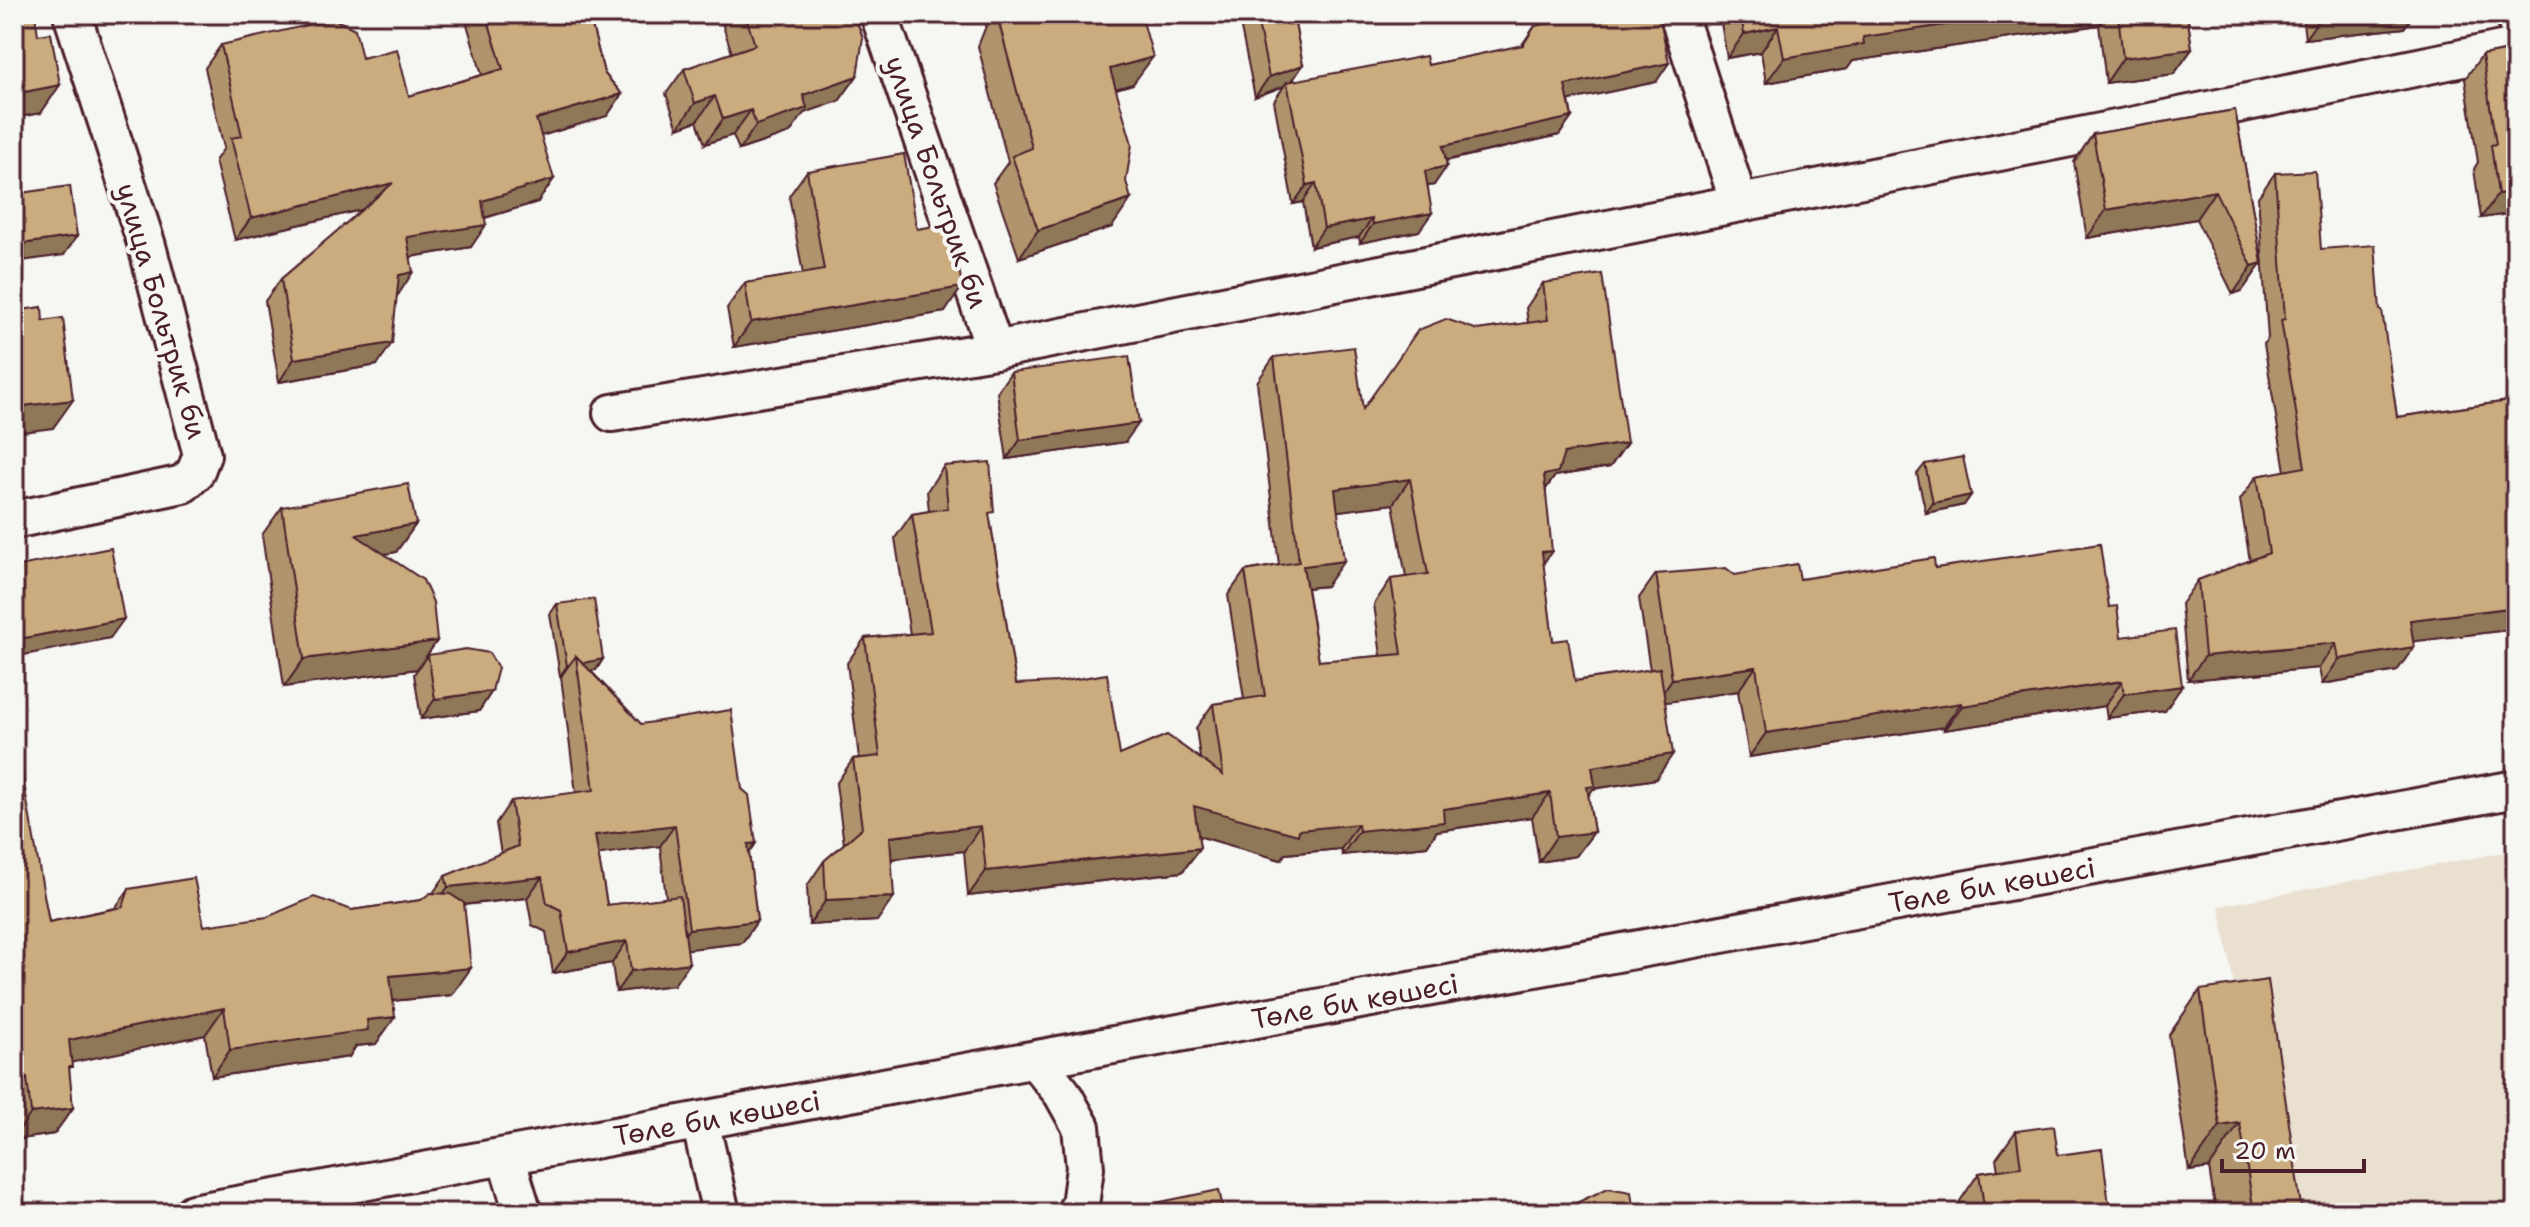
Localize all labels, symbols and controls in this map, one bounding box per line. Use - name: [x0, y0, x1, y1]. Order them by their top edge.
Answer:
- street label: улица Больтрик би: [876, 51, 998, 313]
- street label: улица Больтрик би: [107, 179, 217, 443]
- street label: Төле би көшесі: [1886, 848, 2098, 922]
- street label: Төле би көшесі: [1249, 964, 1461, 1038]
- street label: Төле би көшесі: [611, 1081, 823, 1155]
- scale bar: [2222, 1123, 2364, 1173]
- text: 20 m: [2234, 1135, 2296, 1167]

